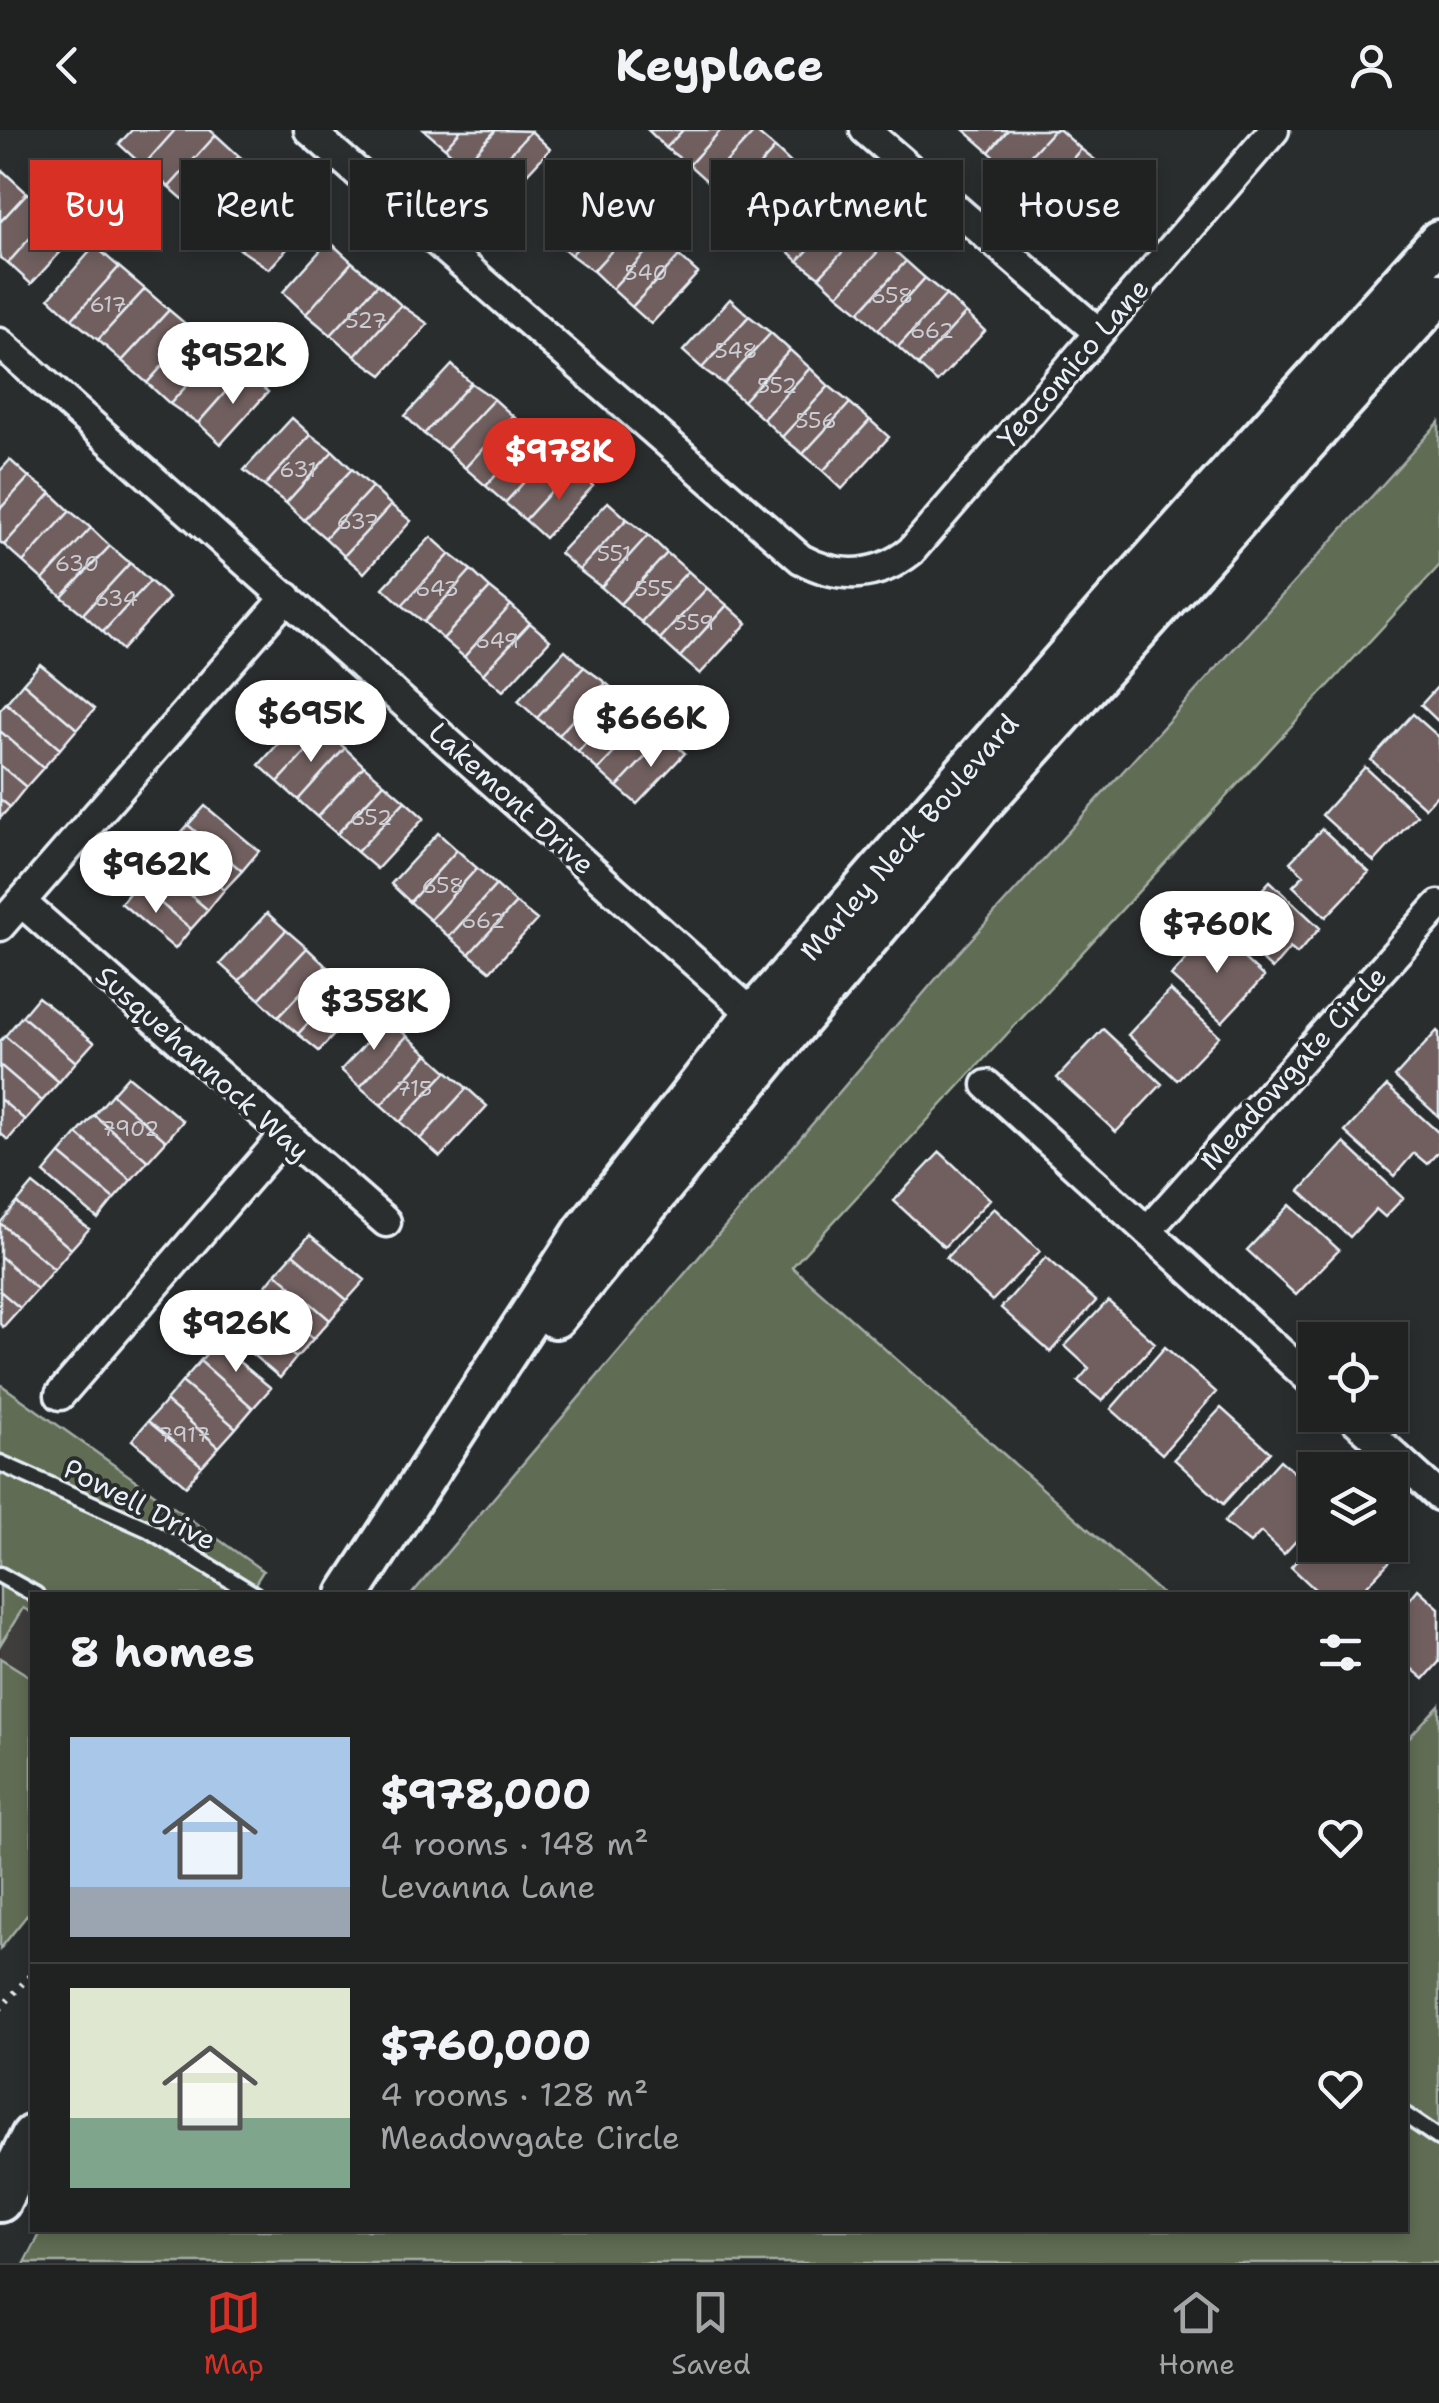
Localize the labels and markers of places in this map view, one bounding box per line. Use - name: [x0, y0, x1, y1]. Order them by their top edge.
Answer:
- pin: $952K: [163, 322, 303, 407]
- pin: $978K: [489, 418, 629, 503]
- pin: $695K: [241, 680, 381, 765]
- pin: $666K: [581, 685, 721, 770]
- pin: $962K: [86, 831, 226, 916]
- pin: $760K: [1147, 891, 1287, 976]
- pin: $358K: [304, 968, 444, 1053]
- pin: $926K: [166, 1290, 306, 1375]

